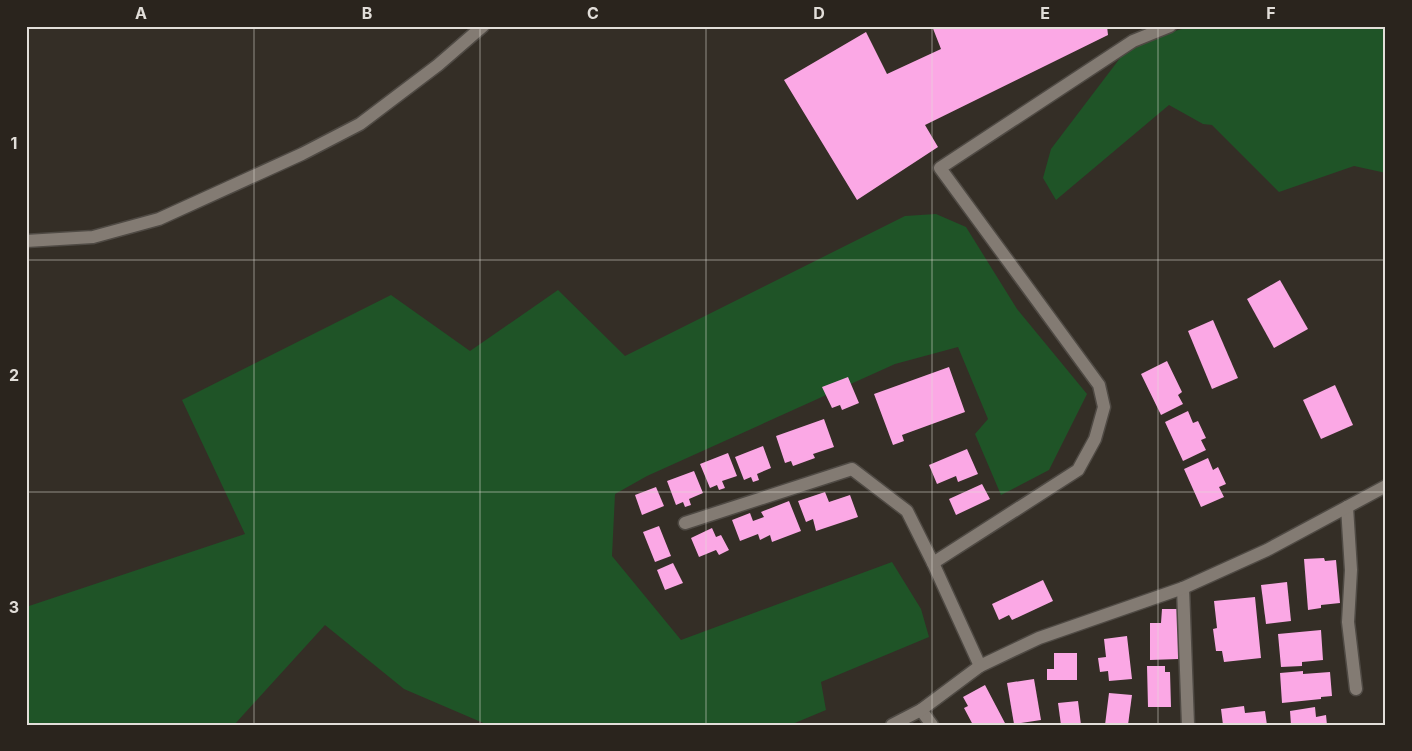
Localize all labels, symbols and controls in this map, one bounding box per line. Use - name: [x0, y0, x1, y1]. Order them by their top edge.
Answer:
- text: A: [135, 3, 147, 23]
- text: B: [362, 3, 372, 23]
- text: C: [587, 3, 599, 23]
- text: D: [813, 3, 825, 23]
- text: E: [1040, 3, 1050, 23]
- text: F: [1266, 3, 1276, 23]
- text: 1: [11, 133, 17, 153]
- text: 2: [9, 365, 19, 385]
- text: 3: [9, 597, 19, 617]

